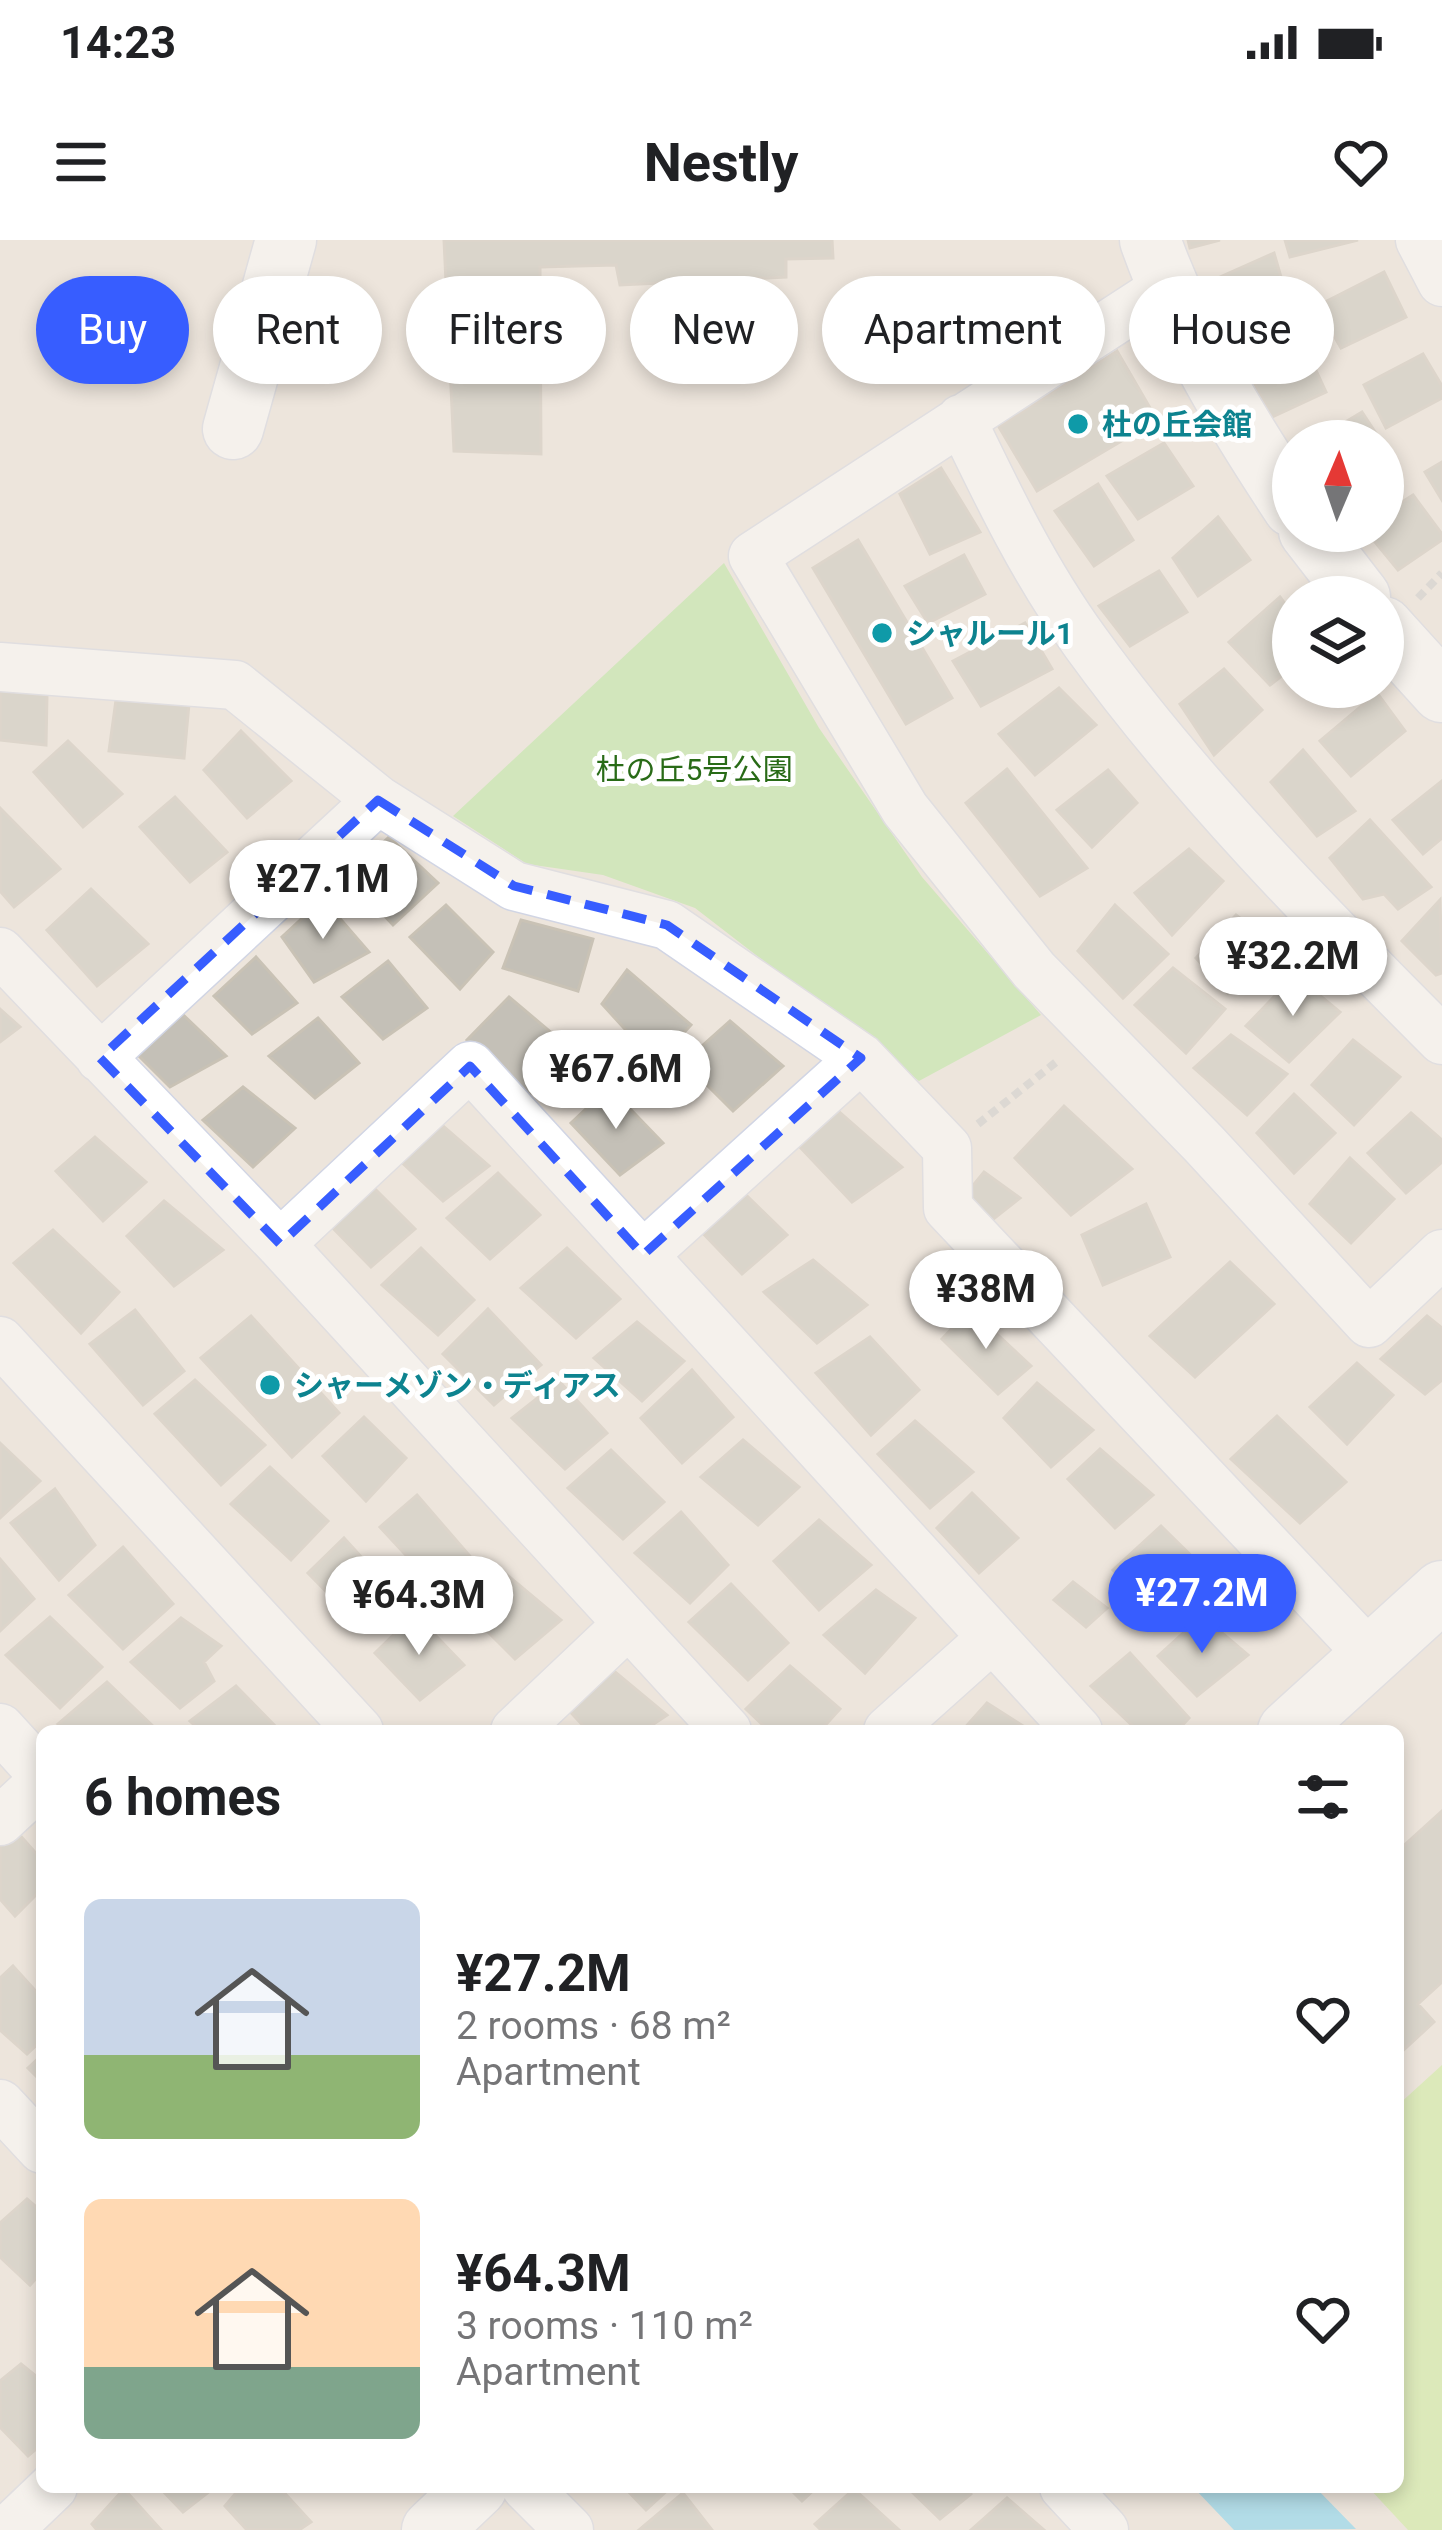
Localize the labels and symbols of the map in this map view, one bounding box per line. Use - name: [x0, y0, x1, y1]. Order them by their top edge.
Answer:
- place label: 杜の丘会館: [1102, 407, 1252, 442]
- marker: 杜の丘会館: [1065, 411, 1091, 437]
- north arrow: [1272, 420, 1404, 552]
- place label: シャルール1: [906, 616, 1073, 651]
- marker: シャルール1: [869, 620, 895, 646]
- park label: 杜の丘5号公園: [596, 752, 792, 787]
- pin: ¥27.1M: [225, 840, 421, 942]
- pin: ¥32.2M: [1195, 917, 1391, 1019]
- pin: ¥67.6M: [518, 1030, 714, 1132]
- pin: ¥38M: [915, 1250, 1057, 1352]
- place label: シャーメゾン・ディアス: [294, 1368, 621, 1403]
- marker: シャーメゾン・ディアス: [257, 1372, 283, 1398]
- pin: ¥27.2M: [1104, 1554, 1300, 1656]
- pin: ¥64.3M: [321, 1556, 517, 1658]

